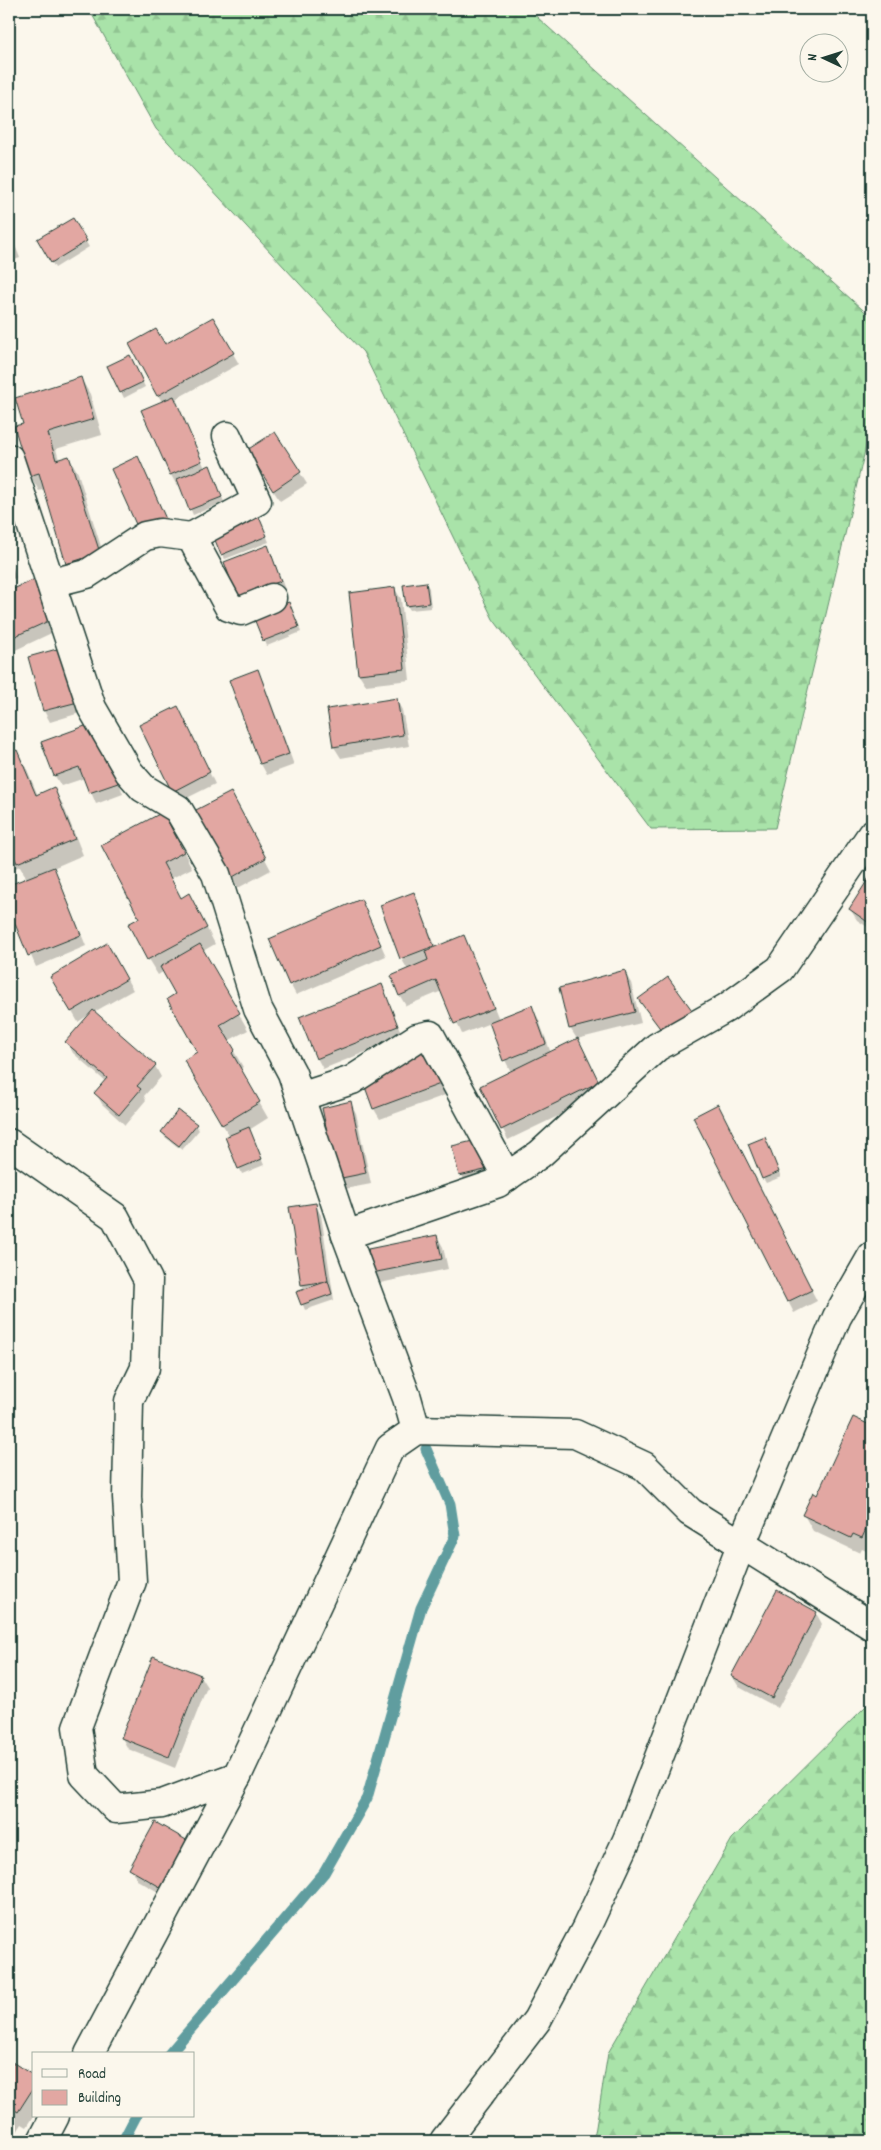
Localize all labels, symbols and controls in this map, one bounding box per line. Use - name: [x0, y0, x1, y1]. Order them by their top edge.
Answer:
- north arrow: [798, 32, 848, 82]
- text: N: [803, 53, 823, 61]
- legend: [32, 2052, 195, 2118]
- text: Road: [78, 2064, 106, 2086]
- text: Building: [78, 2088, 121, 2110]

